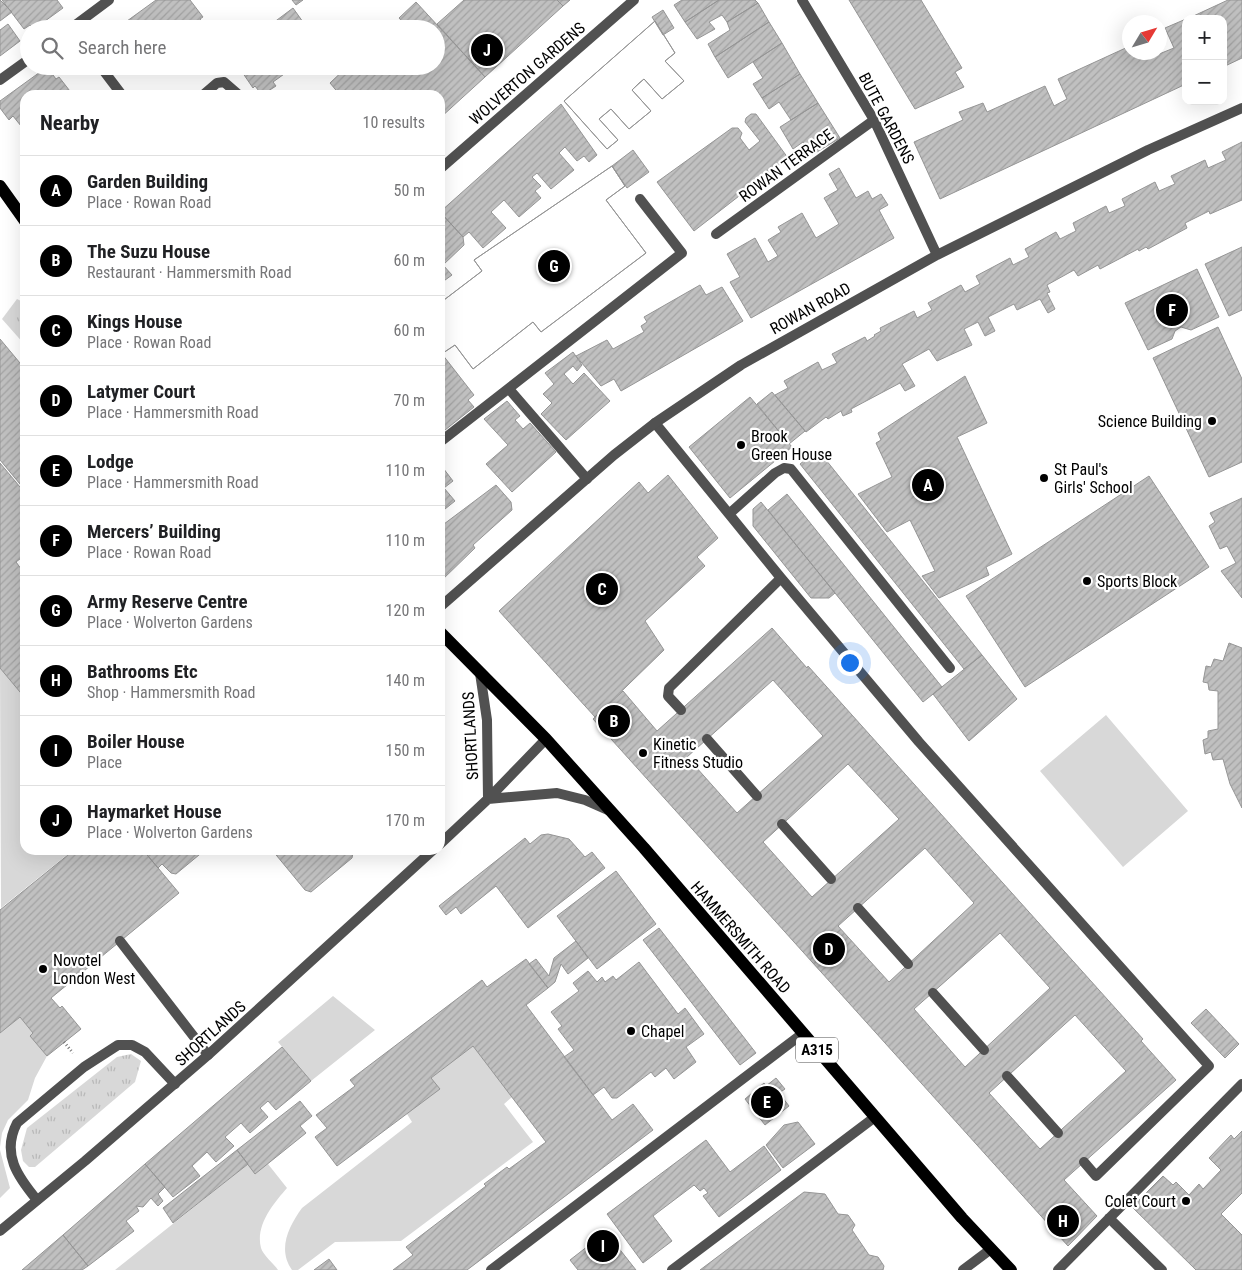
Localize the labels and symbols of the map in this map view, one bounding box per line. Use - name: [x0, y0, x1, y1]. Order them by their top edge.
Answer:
- north arrow: [1122, 15, 1167, 60]
- street label: WOLVERTON GARDENS: [466, 18, 589, 129]
- pin: J: [471, 31, 503, 69]
- street label: BUTE GARDENS: [855, 70, 918, 167]
- street label: ROWAN TERRACE: [735, 125, 837, 206]
- pin: G: [538, 247, 570, 285]
- street label: ROWAN ROAD: [767, 279, 854, 338]
- pin: F: [1156, 291, 1188, 329]
- place label: Science Building: [1098, 412, 1202, 431]
- marker: Science Building: [1206, 415, 1218, 427]
- place label: Brook Green House: [751, 427, 832, 464]
- marker: Brook Green House: [735, 439, 747, 451]
- place label: St Paul's Girls' School: [1054, 460, 1133, 497]
- pin: A: [912, 466, 944, 504]
- marker: St Paul's Girls' School: [1038, 472, 1050, 484]
- pin: C: [586, 570, 618, 608]
- place label: Sports Block: [1097, 572, 1178, 591]
- marker: Sports Block: [1081, 575, 1093, 587]
- your location: [837, 650, 863, 676]
- street label: SHORTLANDS: [459, 691, 482, 781]
- pin: B: [598, 702, 630, 740]
- place label: Kinetic Fitness Studio: [653, 735, 743, 772]
- marker: Kinetic Fitness Studio: [637, 747, 649, 759]
- street label: HAMMERSMITH ROAD: [687, 877, 794, 997]
- pin: D: [813, 930, 845, 968]
- place label: Novotel London West: [53, 951, 136, 988]
- marker: Novotel London West: [37, 963, 49, 975]
- street label: SHORTLANDS: [171, 997, 250, 1070]
- place label: Chapel: [641, 1022, 685, 1041]
- marker: Chapel: [625, 1025, 637, 1037]
- road number: A315: [796, 1038, 838, 1062]
- pin: E: [751, 1083, 783, 1121]
- place label: Colet Court: [1104, 1192, 1176, 1211]
- marker: Colet Court: [1180, 1195, 1192, 1207]
- pin: H: [1047, 1202, 1079, 1240]
- pin: I: [587, 1227, 619, 1265]

